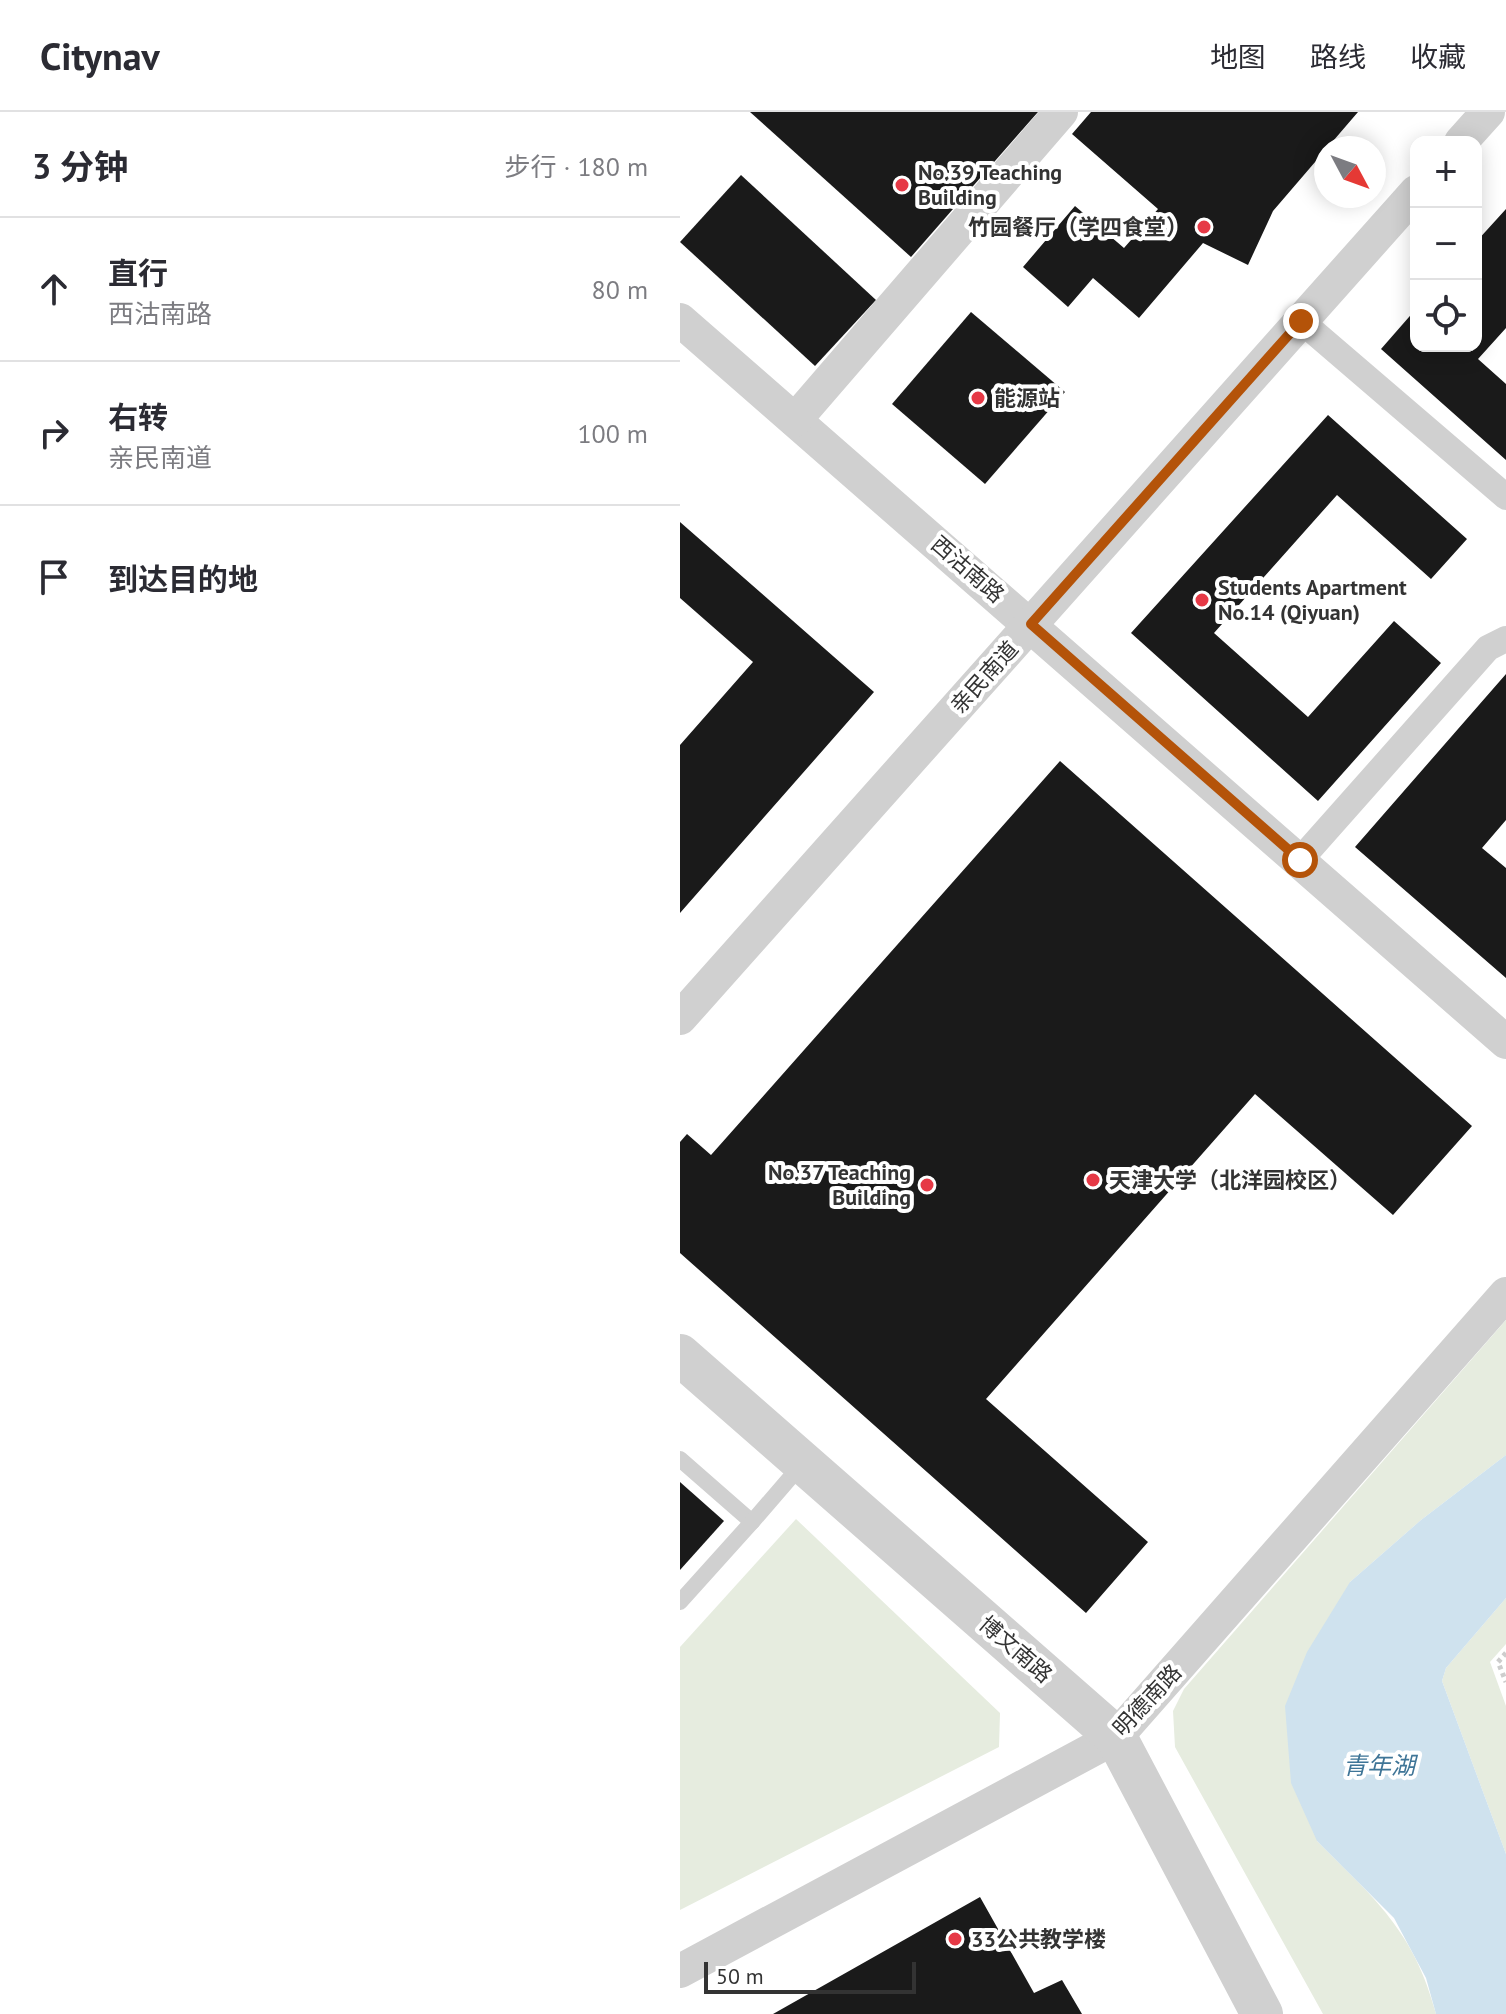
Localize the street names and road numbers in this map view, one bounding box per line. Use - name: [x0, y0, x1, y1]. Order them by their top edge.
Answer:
- street label: 西沽南路: [926, 530, 1010, 608]
- street label: 亲民南道: [944, 635, 1024, 719]
- street label: 博文南路: [974, 1610, 1058, 1688]
- street label: 明德南路: [1107, 1658, 1187, 1742]

